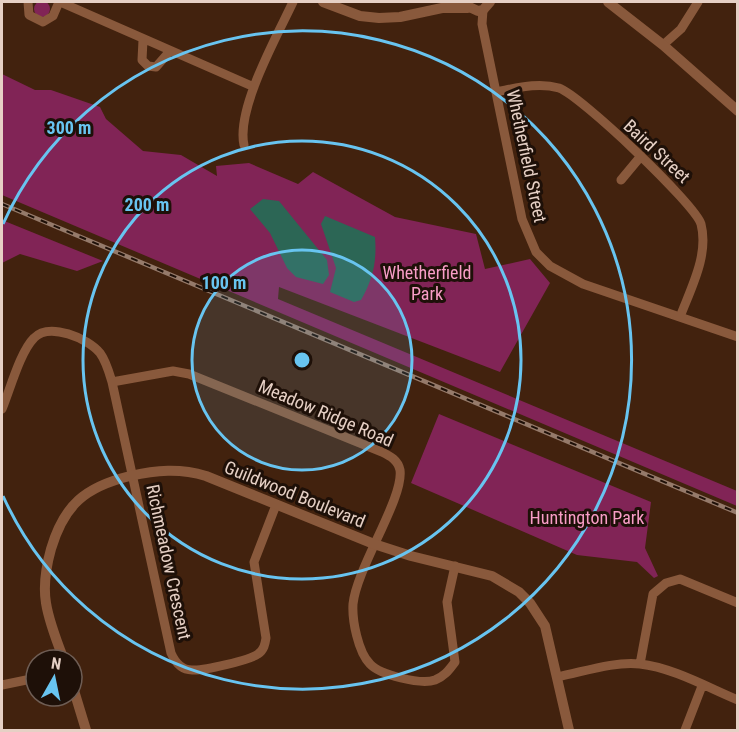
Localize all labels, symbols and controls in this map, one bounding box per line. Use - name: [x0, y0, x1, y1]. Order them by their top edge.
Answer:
- street label: Whetherfield Street: [503, 88, 551, 224]
- street label: Baird Street: [619, 115, 695, 187]
- text: 300 m: [47, 117, 91, 138]
- text: 200 m: [125, 194, 169, 215]
- park label: Whetherfield Park: [382, 262, 472, 304]
- text: 100 m: [202, 272, 246, 293]
- centre of rings: [292, 350, 312, 370]
- street label: Meadow Ridge Road: [255, 375, 397, 451]
- street label: Guildwood Boulevard: [222, 456, 368, 532]
- street label: Richmeadow Crescent: [142, 483, 196, 641]
- park label: Huntington Park: [530, 507, 644, 528]
- north arrow: [24, 648, 84, 708]
- text: N: [50, 654, 63, 674]

